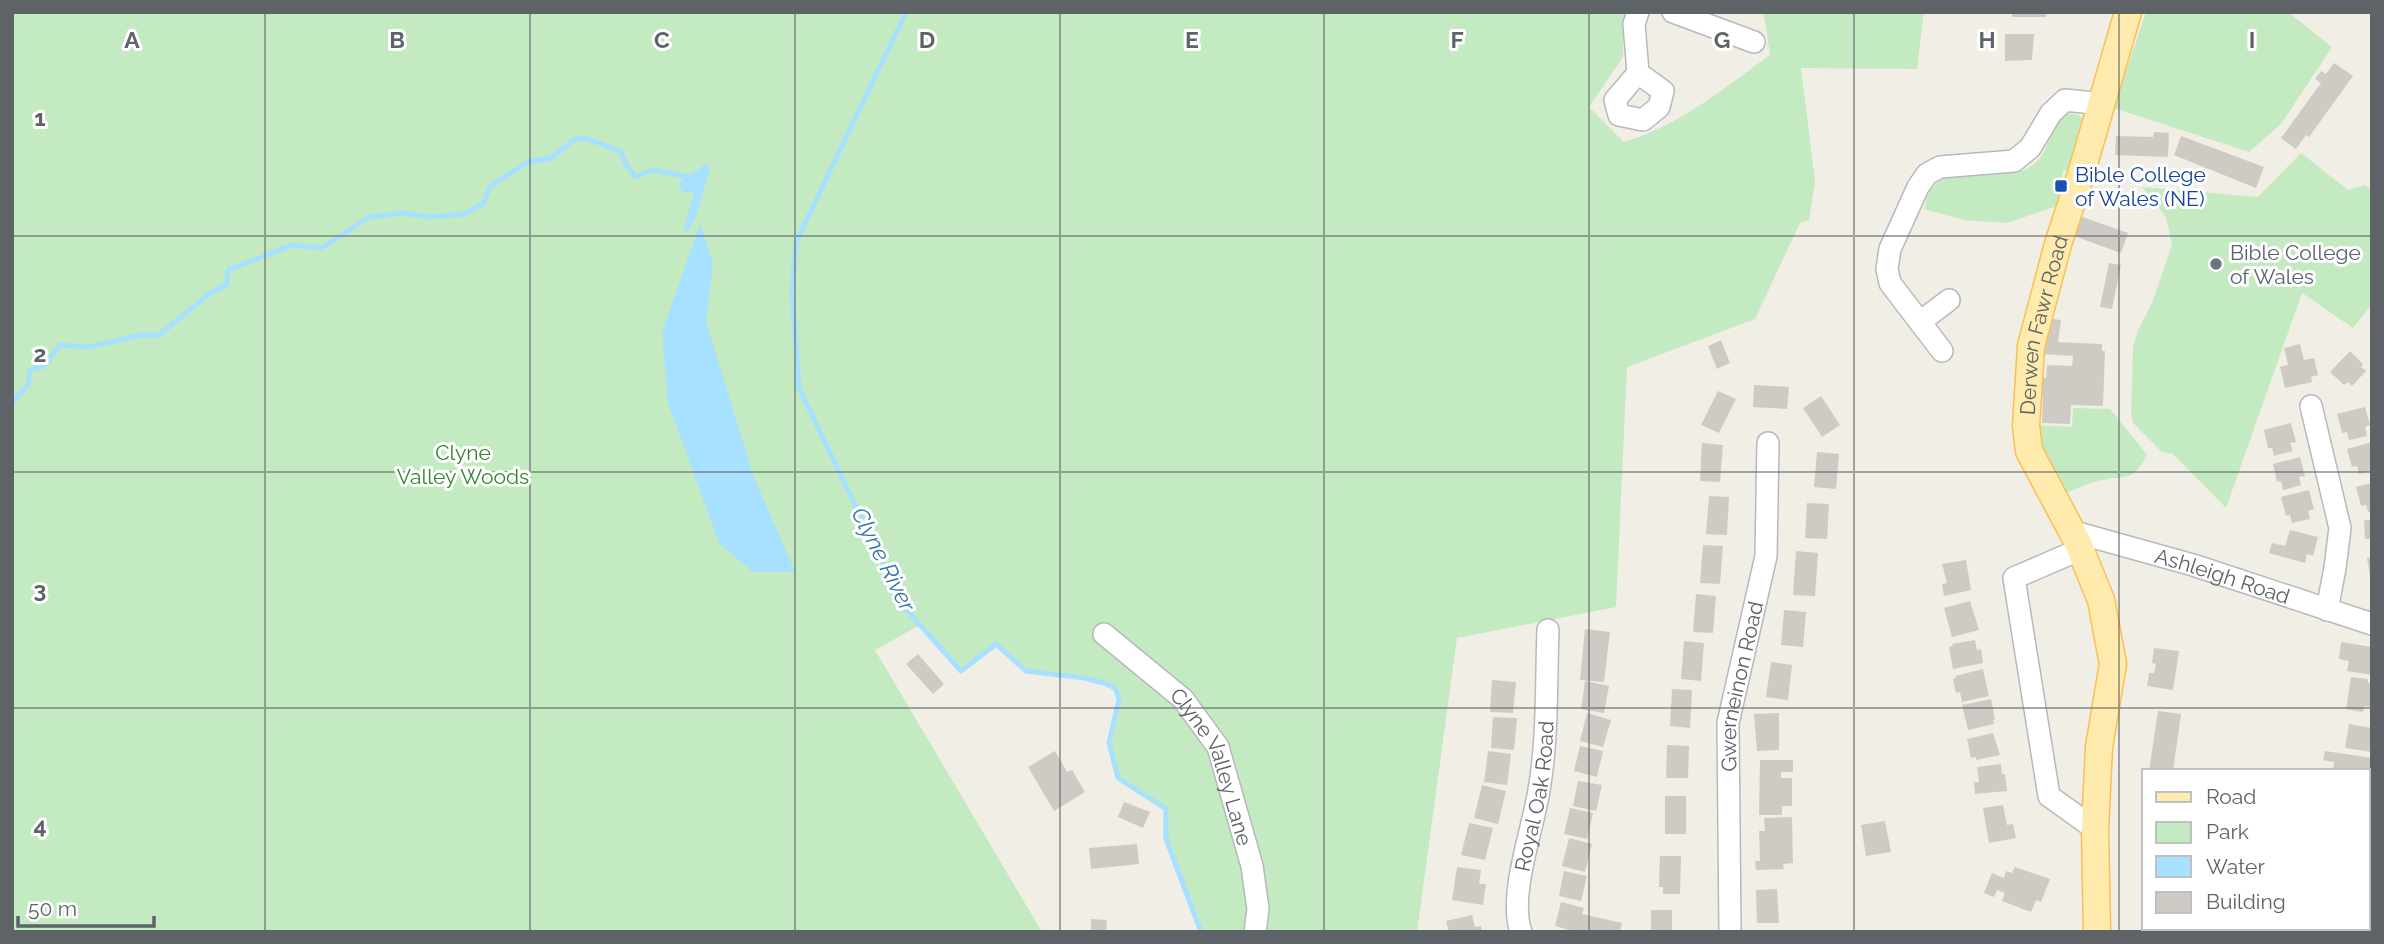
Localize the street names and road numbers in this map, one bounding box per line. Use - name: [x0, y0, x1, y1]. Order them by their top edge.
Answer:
- street label: Derwen Fawr Road: [2014, 232, 2073, 416]
- street label: Ashleigh Road: [2152, 543, 2293, 609]
- street label: Gwerneinon Road: [1715, 599, 1768, 772]
- street label: Clyne Valley Lane: [1166, 682, 1258, 848]
- street label: Royal Oak Road: [1509, 720, 1558, 873]

